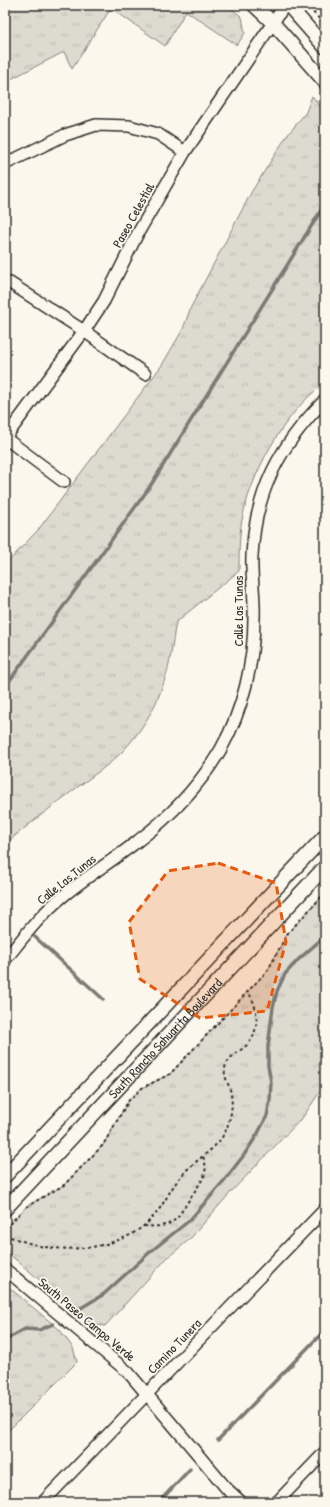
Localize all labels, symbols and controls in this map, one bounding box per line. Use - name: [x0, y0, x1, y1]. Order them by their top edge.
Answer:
- street label: Paseo Celestial: [108, 179, 158, 251]
- street label: Calle Las Tunas: [229, 575, 247, 647]
- street label: Calle Las Tunas: [33, 850, 99, 908]
- street label: South Rancho Sahuarita Boulevard: [104, 974, 226, 1102]
- street label: South Paseo Campo Verde: [35, 1273, 139, 1365]
- street label: Camino Tunera: [143, 1314, 205, 1378]

